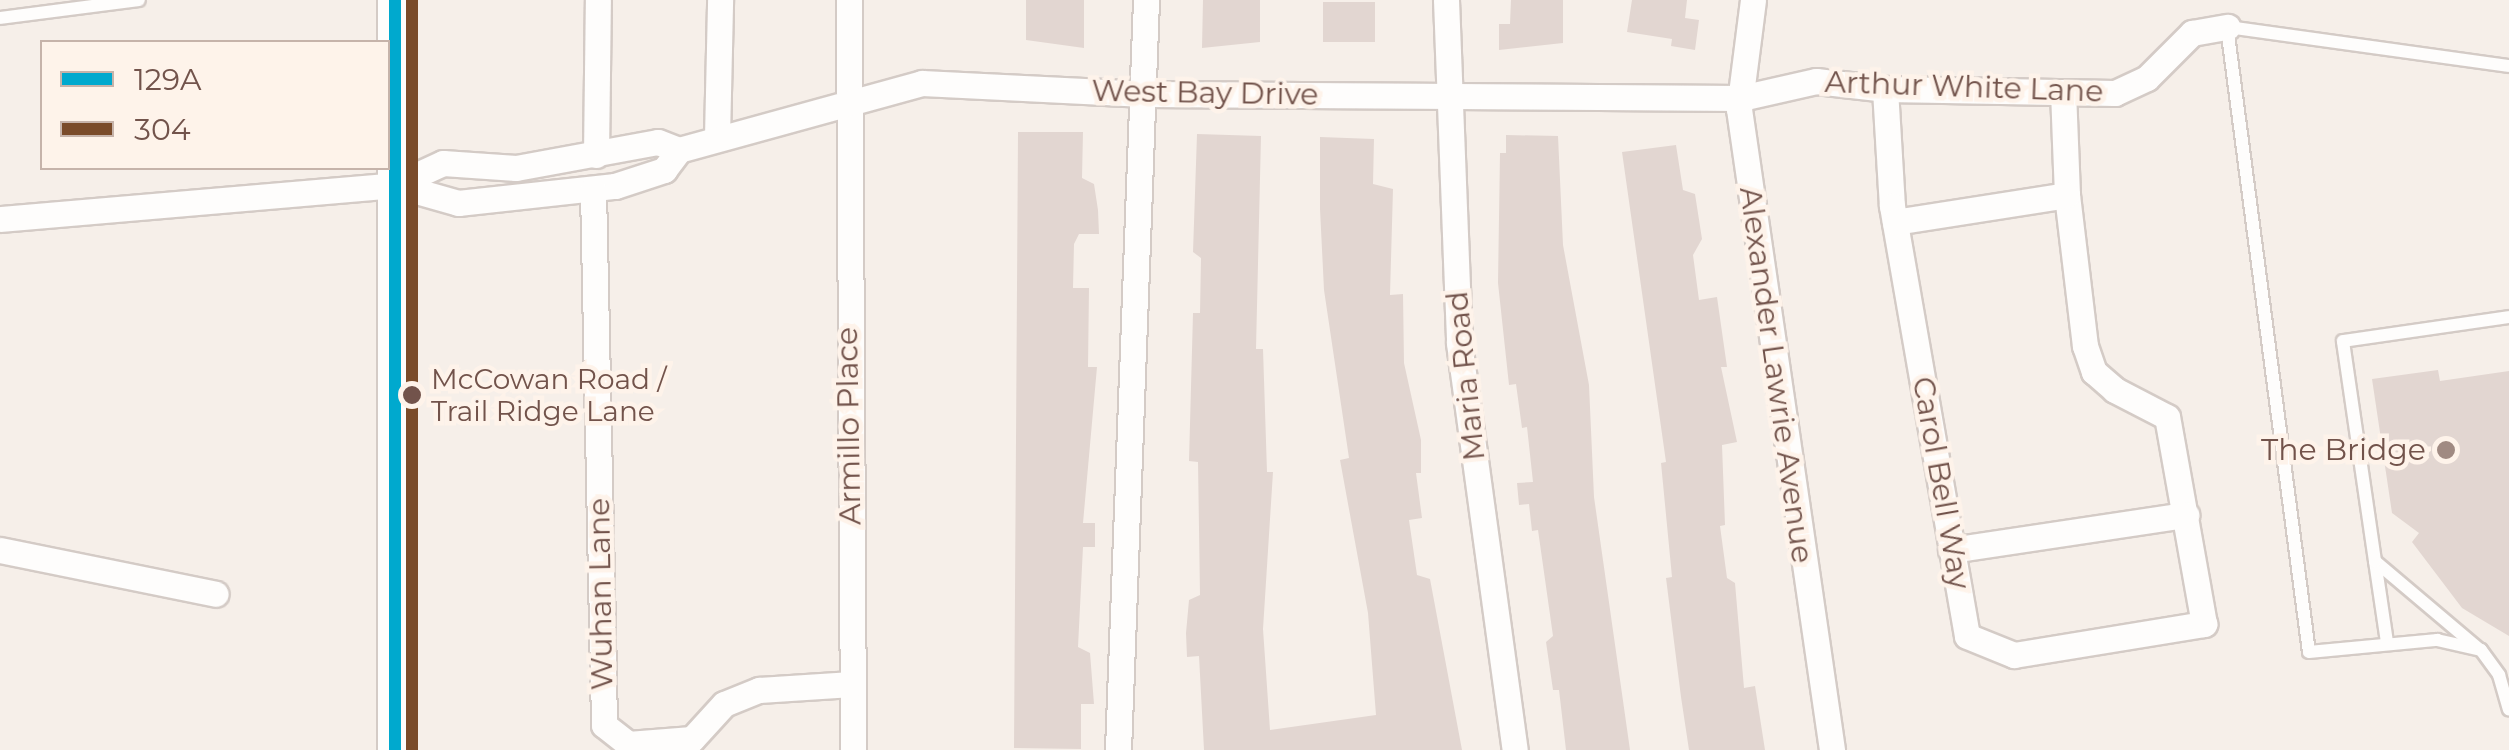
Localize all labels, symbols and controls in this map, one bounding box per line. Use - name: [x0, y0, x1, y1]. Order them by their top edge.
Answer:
- legend: [40, 40, 390, 170]
- text: 129A: [134, 61, 201, 98]
- street label: Arthur White Lane: [1824, 64, 2104, 110]
- street label: West Bay Drive: [1091, 73, 1319, 113]
- text: 304: [134, 111, 191, 148]
- street label: Alexander Lawrie Avenue: [1732, 184, 1820, 566]
- street label: Maria Road: [1439, 289, 1493, 463]
- street label: Armillo Place: [829, 327, 869, 525]
- place label: McCowan Road / Trail Ridge Lane: [431, 362, 667, 428]
- street label: Carol Bell Way: [1905, 374, 1977, 592]
- marker: McCowan Road / Trail Ridge Lane: [402, 385, 422, 405]
- place label: The Bridge: [2261, 432, 2426, 468]
- marker: The Bridge: [2435, 439, 2457, 461]
- street label: Wuhan Lane: [581, 497, 621, 691]

